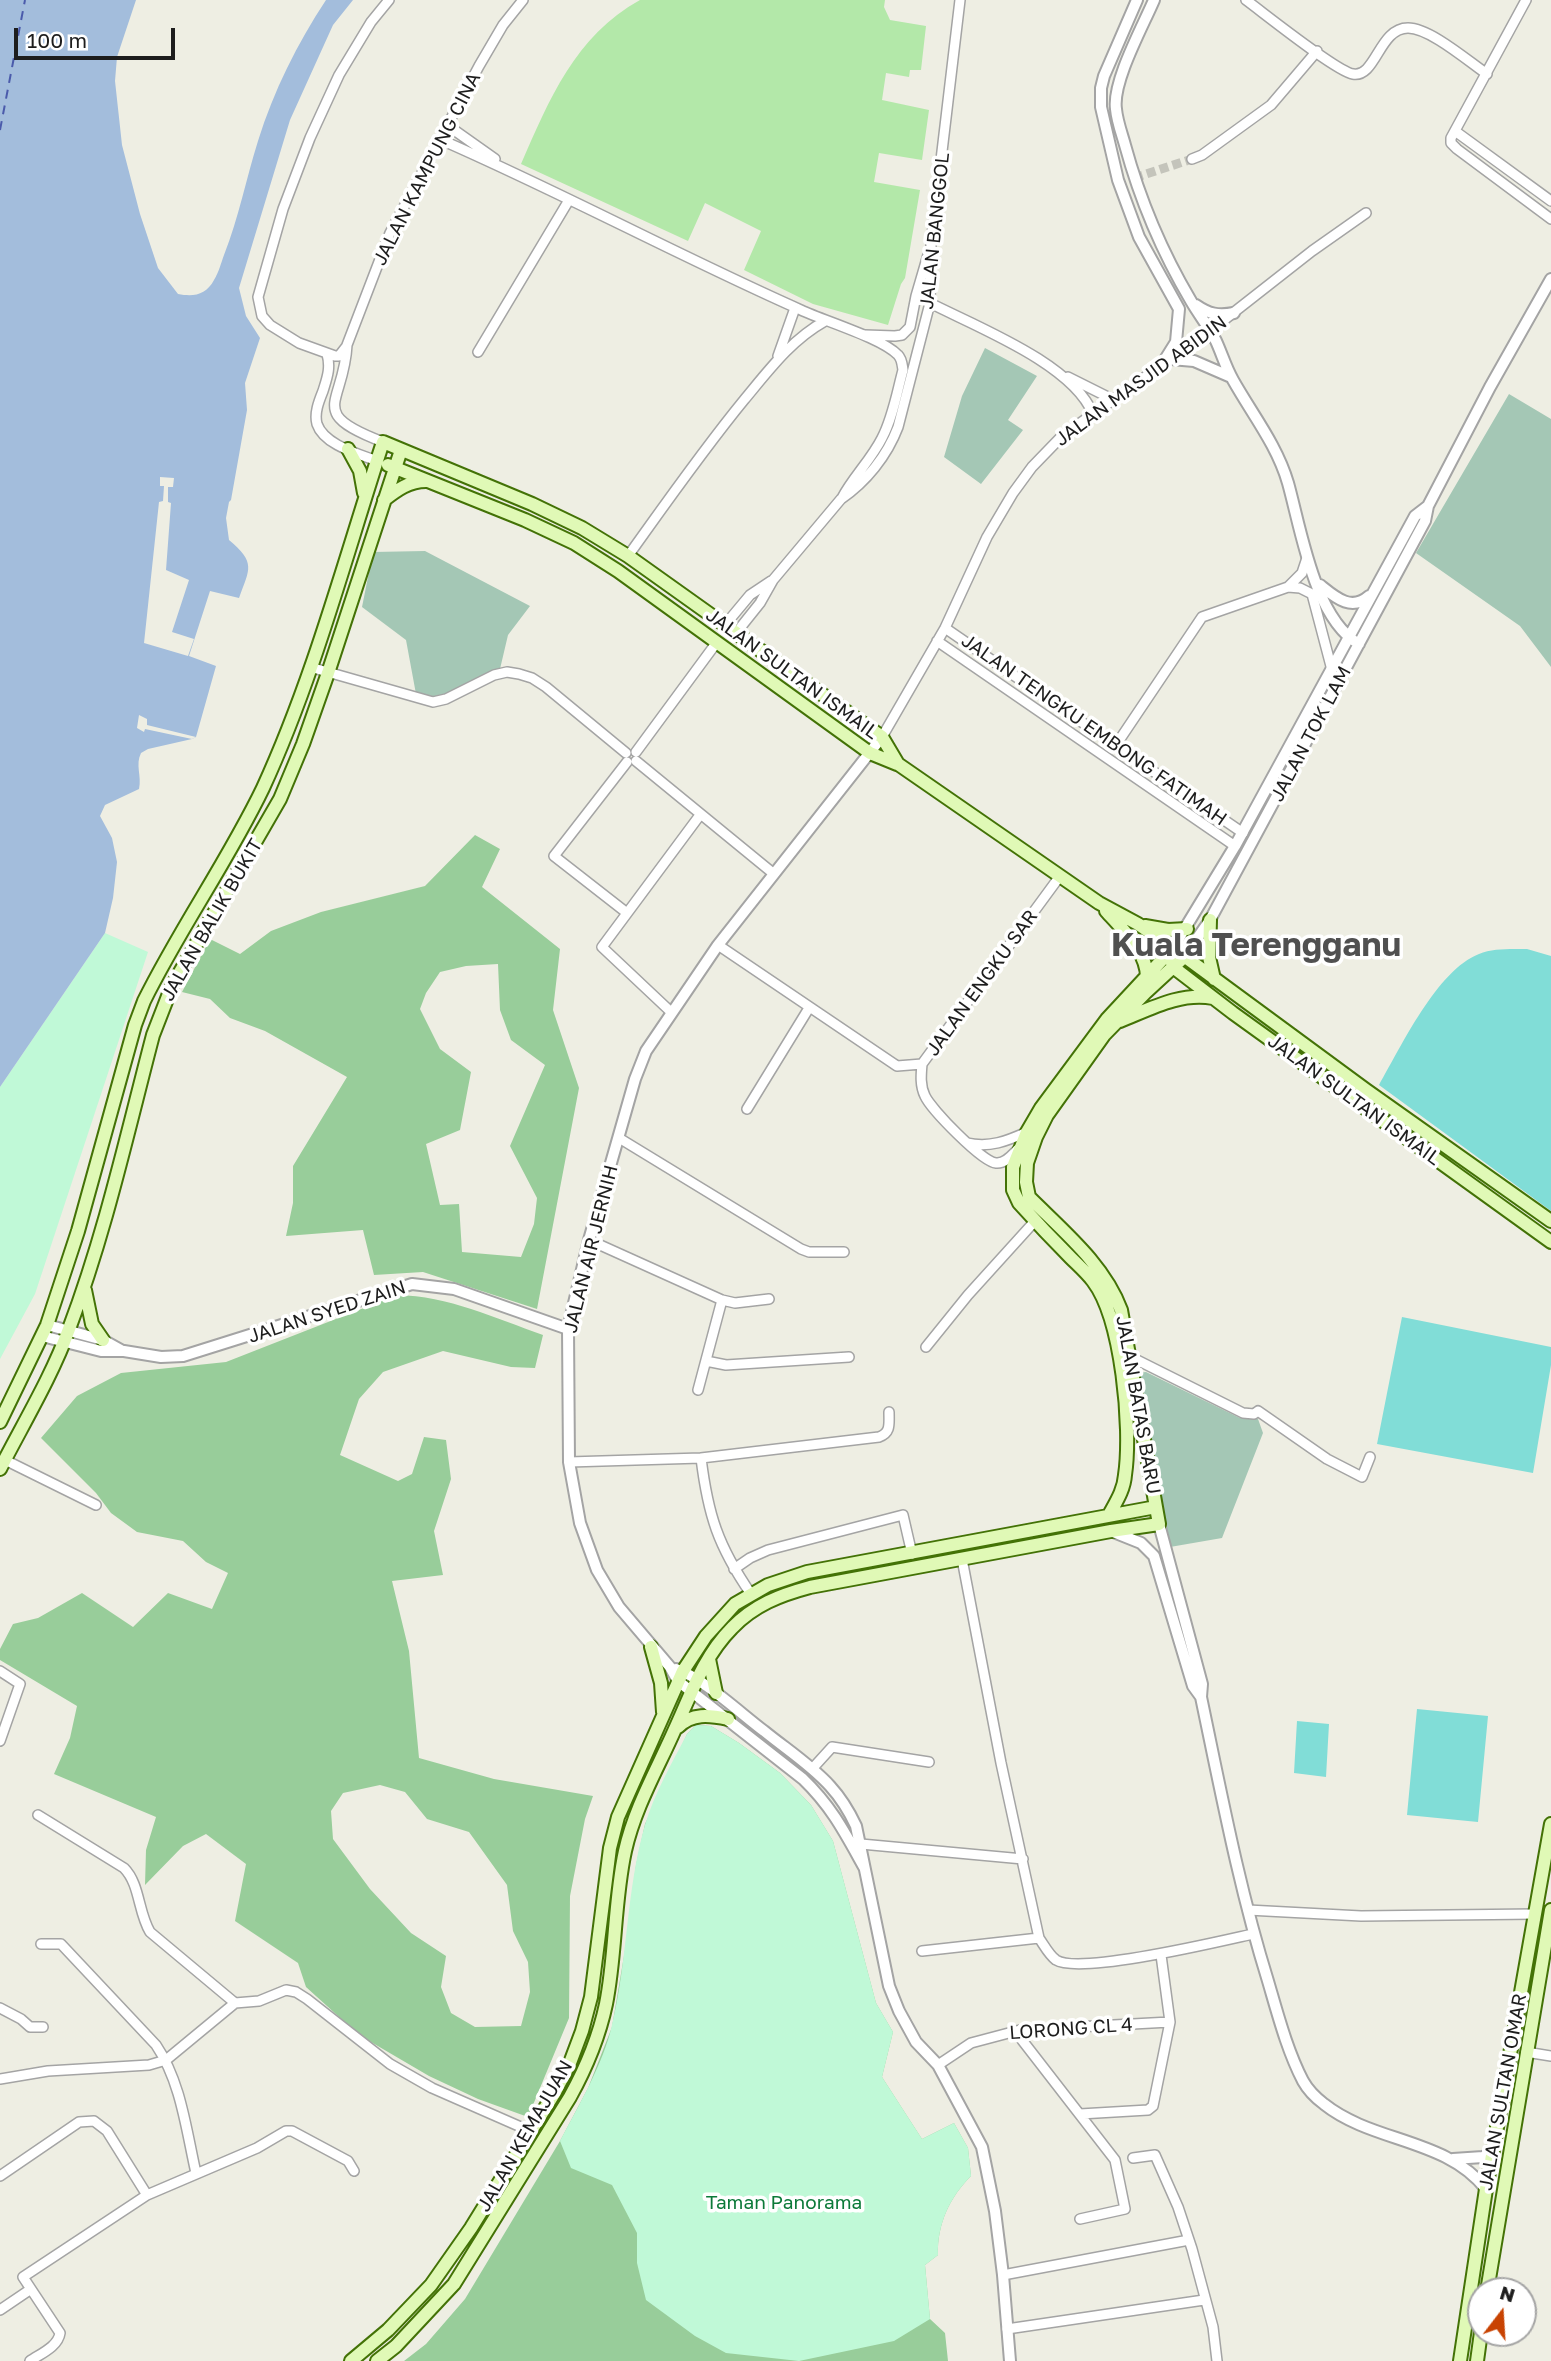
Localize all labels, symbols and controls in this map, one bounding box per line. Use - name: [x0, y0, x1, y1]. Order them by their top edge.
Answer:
- scale bar: [18, 14, 178, 58]
- text: 100 m: [27, 27, 87, 53]
- street label: JALAN KAMPUNG CINA: [368, 69, 486, 269]
- street label: JALAN BANGGOL: [915, 152, 955, 310]
- street label: JALAN MASJID ABIDIN: [1051, 311, 1231, 451]
- street label: JALAN SULTAN ISMAIL: [701, 604, 883, 744]
- street label: JALAN TENGKU EMBONG FATIMAH: [957, 629, 1231, 831]
- street label: JALAN TOK LAM: [1266, 663, 1356, 805]
- street label: JALAN BALIK BUKIT: [156, 835, 268, 1005]
- street label: JALAN ENGKU SAR: [921, 906, 1043, 1060]
- district label: Kuala Terengganu: [1111, 926, 1401, 966]
- street label: JALAN SULTAN ISMAIL: [1263, 1030, 1445, 1170]
- street label: JALAN AIR JERNIH: [559, 1163, 623, 1335]
- street label: JALAN SYED ZAIN: [245, 1276, 409, 1348]
- street label: JALAN BATAS BARU: [1111, 1314, 1165, 1496]
- street label: JALAN SULTAN OMAR: [1474, 1992, 1532, 2192]
- street label: LORONG CL 4: [1008, 2013, 1134, 2045]
- street label: JALAN KEMAJUAN: [472, 2056, 578, 2216]
- park label: Taman Panorama: [706, 2192, 862, 2214]
- north arrow: [1467, 2277, 1537, 2347]
- text: N: [1497, 2280, 1518, 2306]

